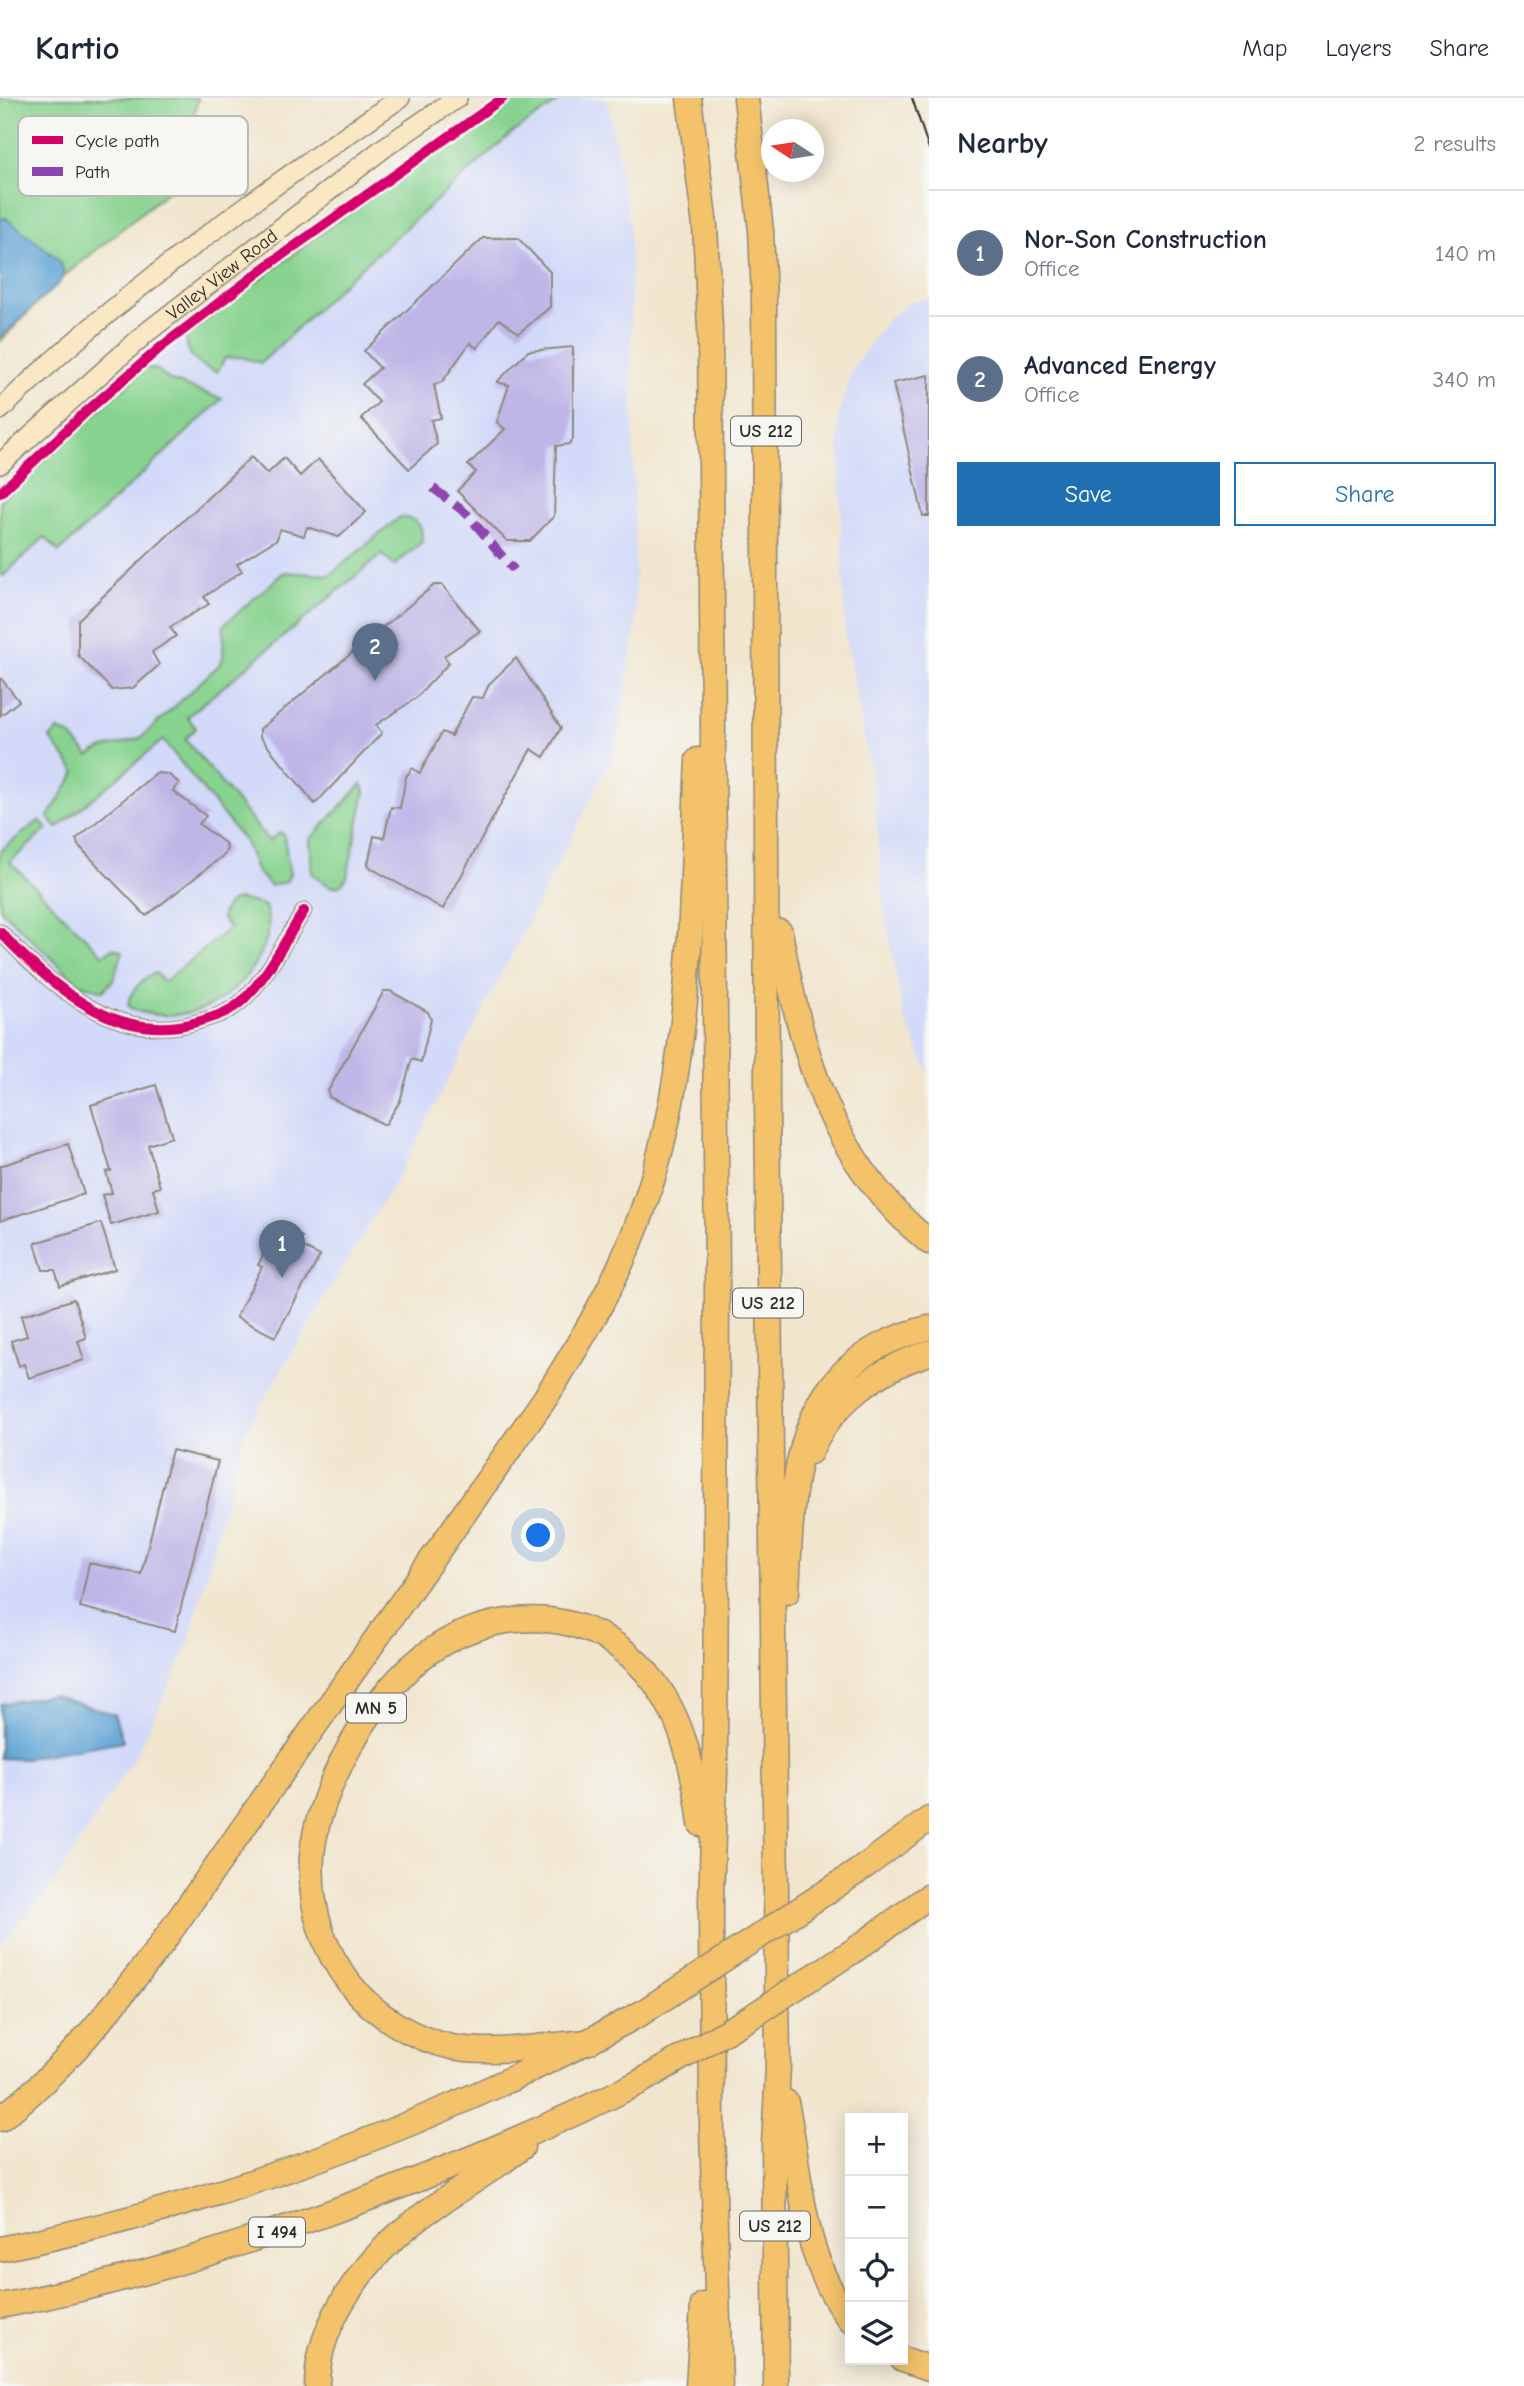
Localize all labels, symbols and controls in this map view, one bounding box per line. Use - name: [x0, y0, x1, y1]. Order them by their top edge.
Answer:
- text: Kartio: [35, 29, 120, 67]
- text: Map: [1242, 34, 1288, 62]
- text: Layers: [1326, 34, 1391, 62]
- text: Share: [1429, 34, 1489, 62]
- legend: [18, 116, 248, 196]
- north arrow: [761, 119, 824, 182]
- text: Nearby: [957, 126, 1048, 161]
- text: Cycle path: [75, 130, 160, 152]
- text: 2 results: [1414, 130, 1496, 157]
- text: Path: [75, 161, 110, 183]
- street label: Valley View Road: [162, 225, 282, 325]
- text: Nor-Son Construction: [1024, 225, 1267, 255]
- text: 1: [975, 240, 985, 267]
- text: 140 m: [1435, 240, 1496, 267]
- text: Office: [1024, 255, 1079, 282]
- text: Advanced Energy: [1024, 351, 1216, 381]
- text: 2: [974, 366, 986, 393]
- text: 340 m: [1433, 366, 1496, 393]
- text: Office: [1024, 381, 1079, 408]
- road number: US 212: [731, 416, 801, 446]
- button: Save: [957, 462, 1220, 526]
- button: Share: [1234, 462, 1496, 526]
- pin: 2: [352, 623, 398, 681]
- pin: 1: [259, 1220, 305, 1278]
- road number: US 212: [733, 1288, 803, 1318]
- your location: [521, 1518, 555, 1552]
- road number: MN 5: [346, 1694, 406, 1722]
- map controls: [845, 2113, 908, 2365]
- button: +: [845, 2113, 908, 2176]
- button: −: [845, 2176, 908, 2239]
- road number: US 212: [740, 2212, 810, 2240]
- road number: I 494: [249, 2218, 305, 2246]
- button: locate: [845, 2239, 908, 2302]
- button: layers: [845, 2302, 908, 2365]

